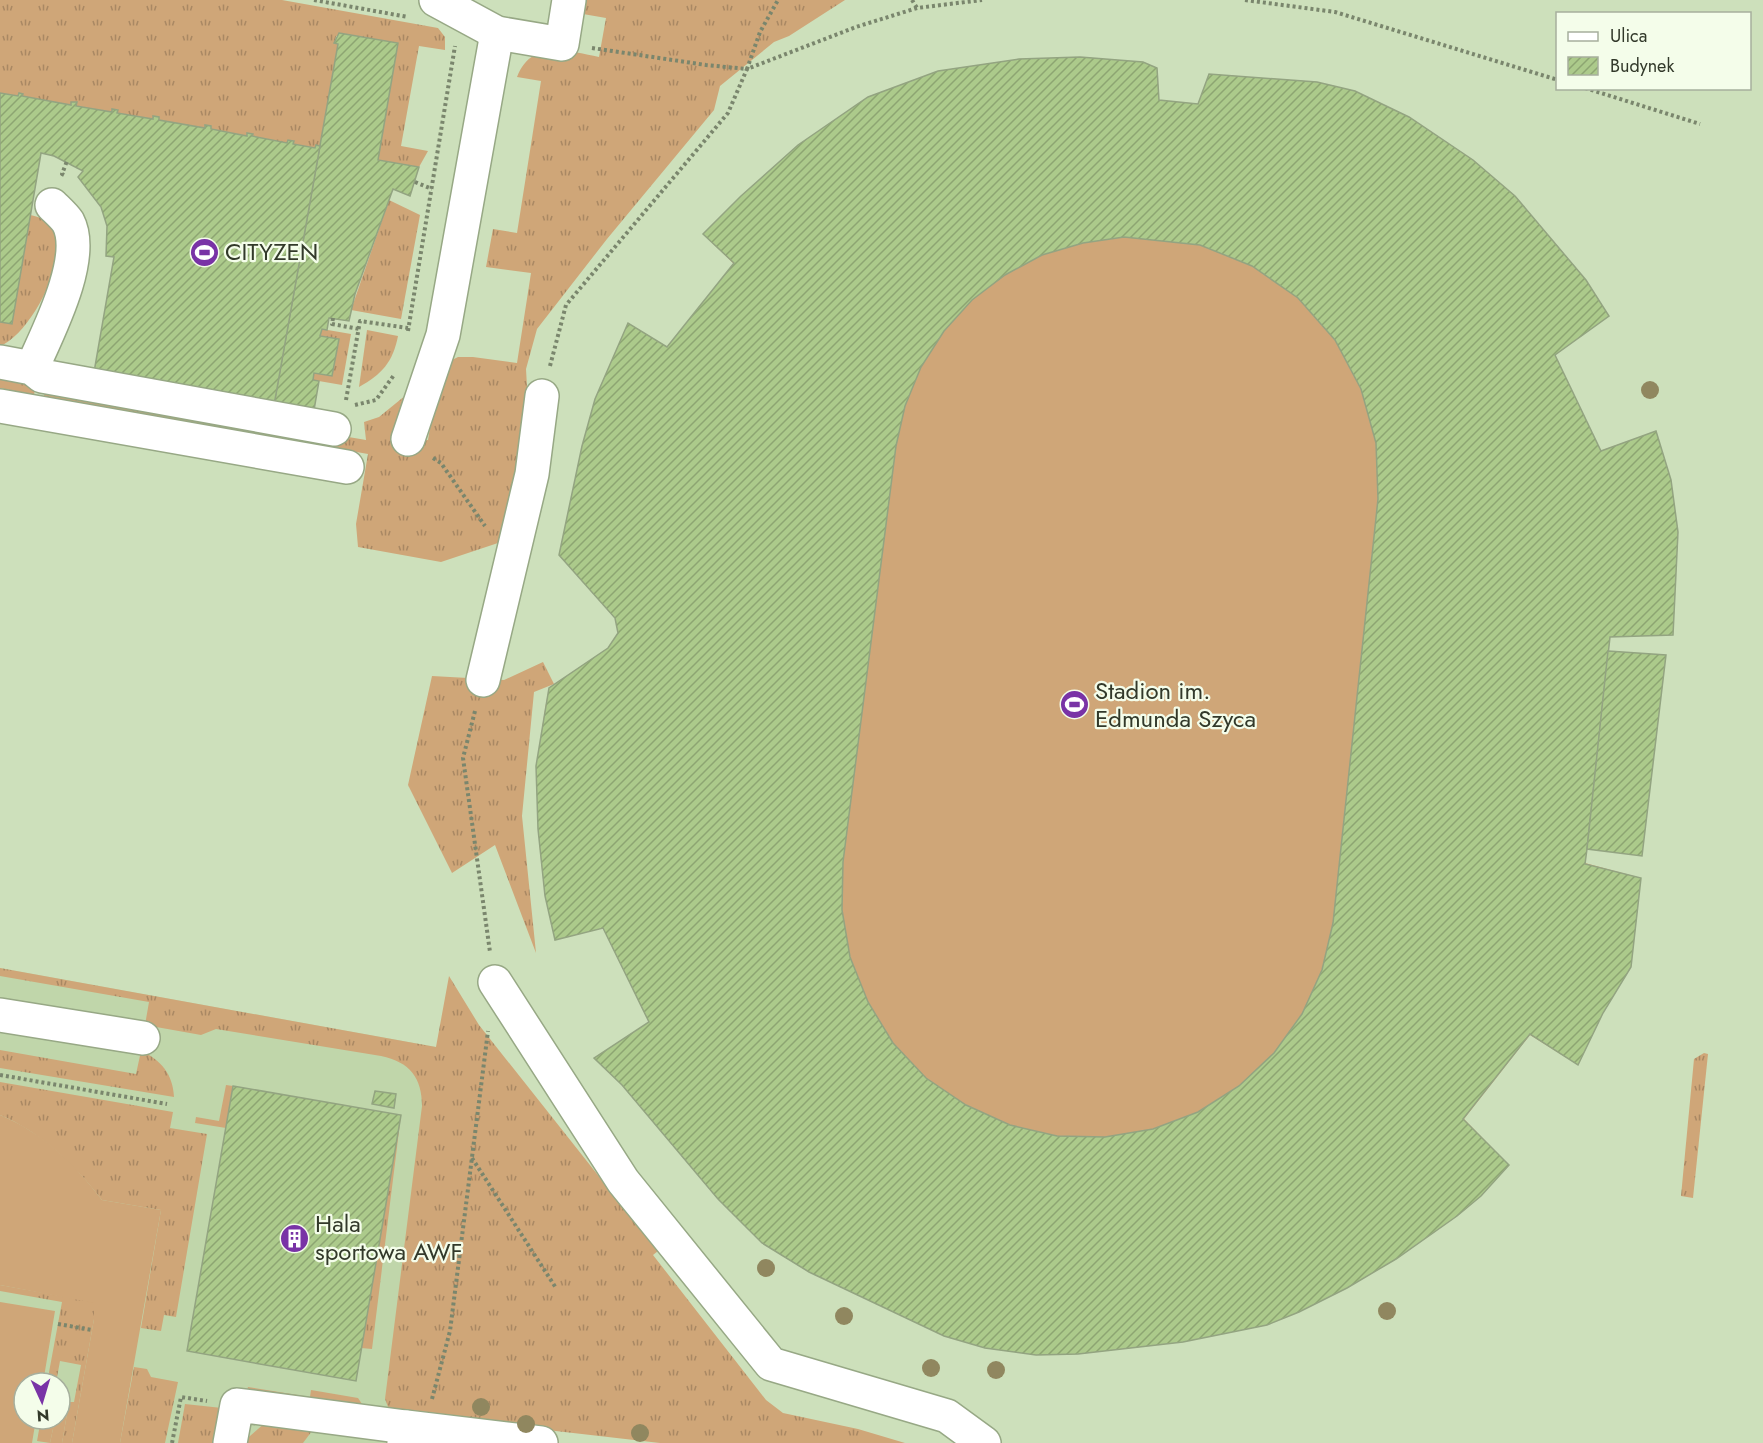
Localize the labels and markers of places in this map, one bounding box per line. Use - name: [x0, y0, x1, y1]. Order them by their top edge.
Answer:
- place label: CITYZEN: [225, 234, 318, 269]
- sports icon: CITYZEN: [188, 236, 220, 268]
- place label: Stadion im. Edmunda Szyca: [1095, 673, 1256, 736]
- sports icon: Stadion im. Edmunda Szyca: [1058, 689, 1090, 721]
- place label: Hala sportowa AWF: [315, 1206, 462, 1269]
- building icon: Hala sportowa AWF: [278, 1222, 310, 1254]

